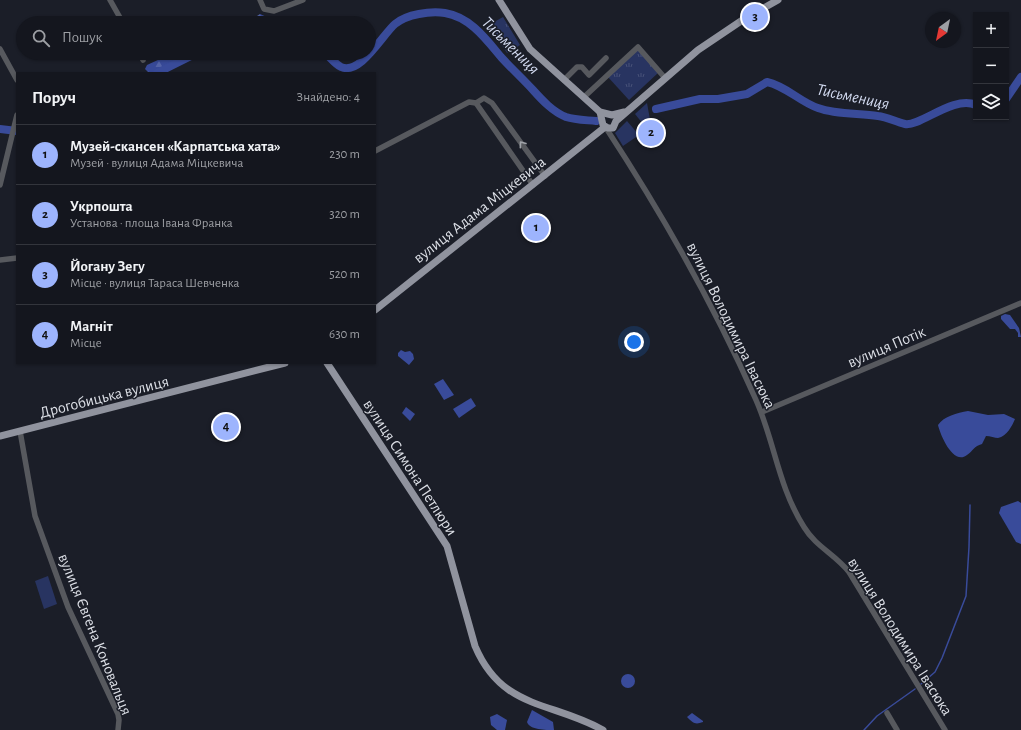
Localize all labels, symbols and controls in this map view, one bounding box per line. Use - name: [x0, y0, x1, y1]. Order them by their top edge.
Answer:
- pin: 3: [742, 2, 768, 32]
- north arrow: [925, 12, 961, 48]
- map controls: [973, 12, 1009, 120]
- button: +: [973, 12, 1009, 48]
- water label: Тисьмениця: [479, 13, 543, 77]
- search box: [16, 16, 376, 60]
- icon: search: [30, 27, 52, 49]
- text: Пошук: [62, 30, 102, 45]
- button: −: [973, 48, 1009, 84]
- water label: Тисьмениця: [815, 80, 891, 112]
- button: layers: [973, 84, 1009, 120]
- text: Поруч: [32, 89, 76, 106]
- text: Знайдено: 4: [297, 91, 360, 104]
- pin: 2: [638, 118, 664, 148]
- text: Музей-скансен «Карпатська хата»: [70, 139, 281, 154]
- one-way arrow: [520, 142, 527, 149]
- text: 1: [43, 148, 47, 161]
- text: 230 m: [329, 148, 360, 161]
- street label: вулиця Адама Міцкевича: [411, 153, 549, 267]
- text: Музей · вулиця Адама Міцкевича: [70, 157, 243, 170]
- text: Укрпошта: [70, 199, 133, 214]
- text: 2: [42, 208, 48, 221]
- text: 320 m: [329, 208, 360, 221]
- pin: 1: [523, 213, 549, 243]
- text: Установа · площа Івана Франка: [70, 217, 233, 230]
- street label: вулиця Володимира Івасюка: [683, 240, 778, 411]
- text: Йогану Зегу: [70, 259, 145, 274]
- text: 3: [42, 268, 48, 281]
- text: 520 m: [329, 268, 360, 281]
- text: Місце · вулиця Тараса Шевченка: [70, 277, 239, 290]
- text: Магніт: [70, 319, 113, 334]
- street label: вулиця Потік: [845, 323, 929, 371]
- text: 4: [42, 328, 48, 341]
- text: 630 m: [329, 328, 360, 341]
- your location: [624, 332, 644, 352]
- text: Місце: [70, 337, 102, 350]
- street label: Дрогобицька вулиця: [38, 373, 171, 422]
- street label: вулиця Симона Петлюри: [359, 397, 460, 539]
- pin: 4: [213, 412, 239, 442]
- street label: вулиця Євгена Коновальця: [54, 551, 135, 718]
- street label: вулиця Володимира Івасюка: [844, 555, 955, 719]

